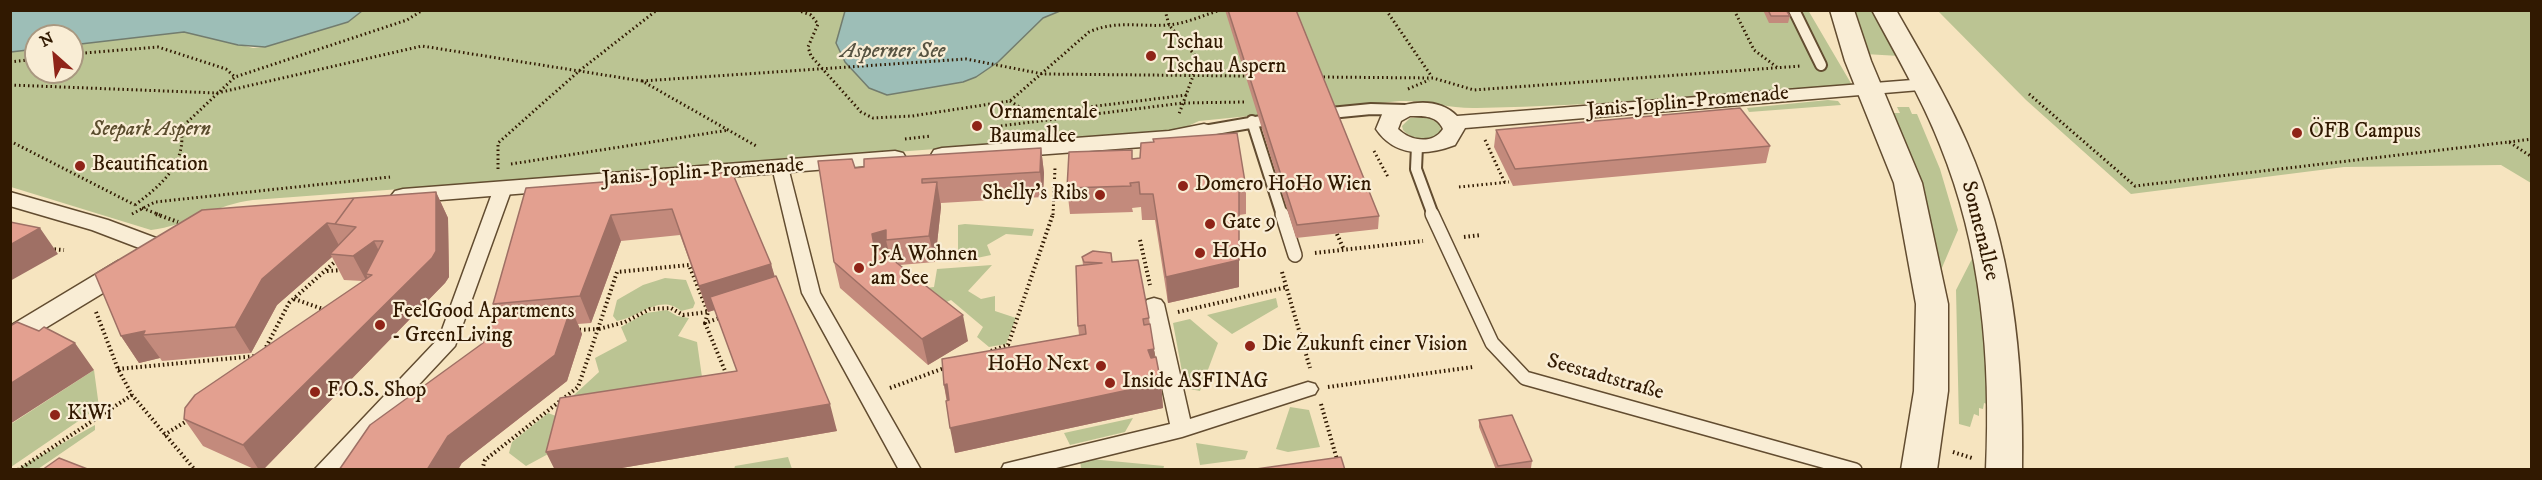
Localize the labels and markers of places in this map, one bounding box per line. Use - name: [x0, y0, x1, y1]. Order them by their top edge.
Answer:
- place label: Tschau Tschau Aspern: [1163, 31, 1286, 81]
- marker: Tschau Tschau Aspern: [1144, 49, 1158, 63]
- place label: Ornamentale Baumallee: [989, 101, 1097, 151]
- marker: Ornamentale Baumallee: [970, 119, 984, 133]
- place label: ÖFB Campus: [2309, 120, 2421, 146]
- marker: ÖFB Campus: [2290, 126, 2304, 140]
- place label: Beautification: [92, 153, 208, 179]
- marker: Beautification: [73, 159, 87, 173]
- place label: Domero HoHo Wien: [1195, 173, 1371, 199]
- marker: Domero HoHo Wien: [1176, 179, 1190, 193]
- place label: Shelly's Ribs: [982, 182, 1088, 208]
- marker: Shelly's Ribs: [1093, 188, 1107, 202]
- place label: Gate 9: [1222, 211, 1276, 237]
- marker: Gate 9: [1203, 217, 1217, 231]
- place label: HoHo: [1212, 240, 1267, 266]
- place label: J5A Wohnen am See: [871, 243, 978, 293]
- marker: HoHo: [1193, 246, 1207, 260]
- marker: J5A Wohnen am See: [852, 261, 866, 275]
- place label: FeelGood Apartments - GreenLiving: [392, 300, 574, 350]
- marker: FeelGood Apartments - GreenLiving: [373, 318, 387, 332]
- place label: Die Zukunft einer Vision: [1262, 333, 1467, 359]
- marker: Die Zukunft einer Vision: [1243, 339, 1257, 353]
- place label: HoHo Next: [987, 353, 1089, 379]
- marker: HoHo Next: [1094, 359, 1108, 373]
- place label: Inside ASFINAG: [1122, 370, 1268, 396]
- marker: Inside ASFINAG: [1103, 376, 1117, 390]
- place label: F.O.S. Shop: [327, 379, 426, 405]
- marker: F.O.S. Shop: [308, 385, 322, 399]
- place label: KiWi: [67, 402, 112, 428]
- marker: KiWi: [48, 408, 62, 422]

